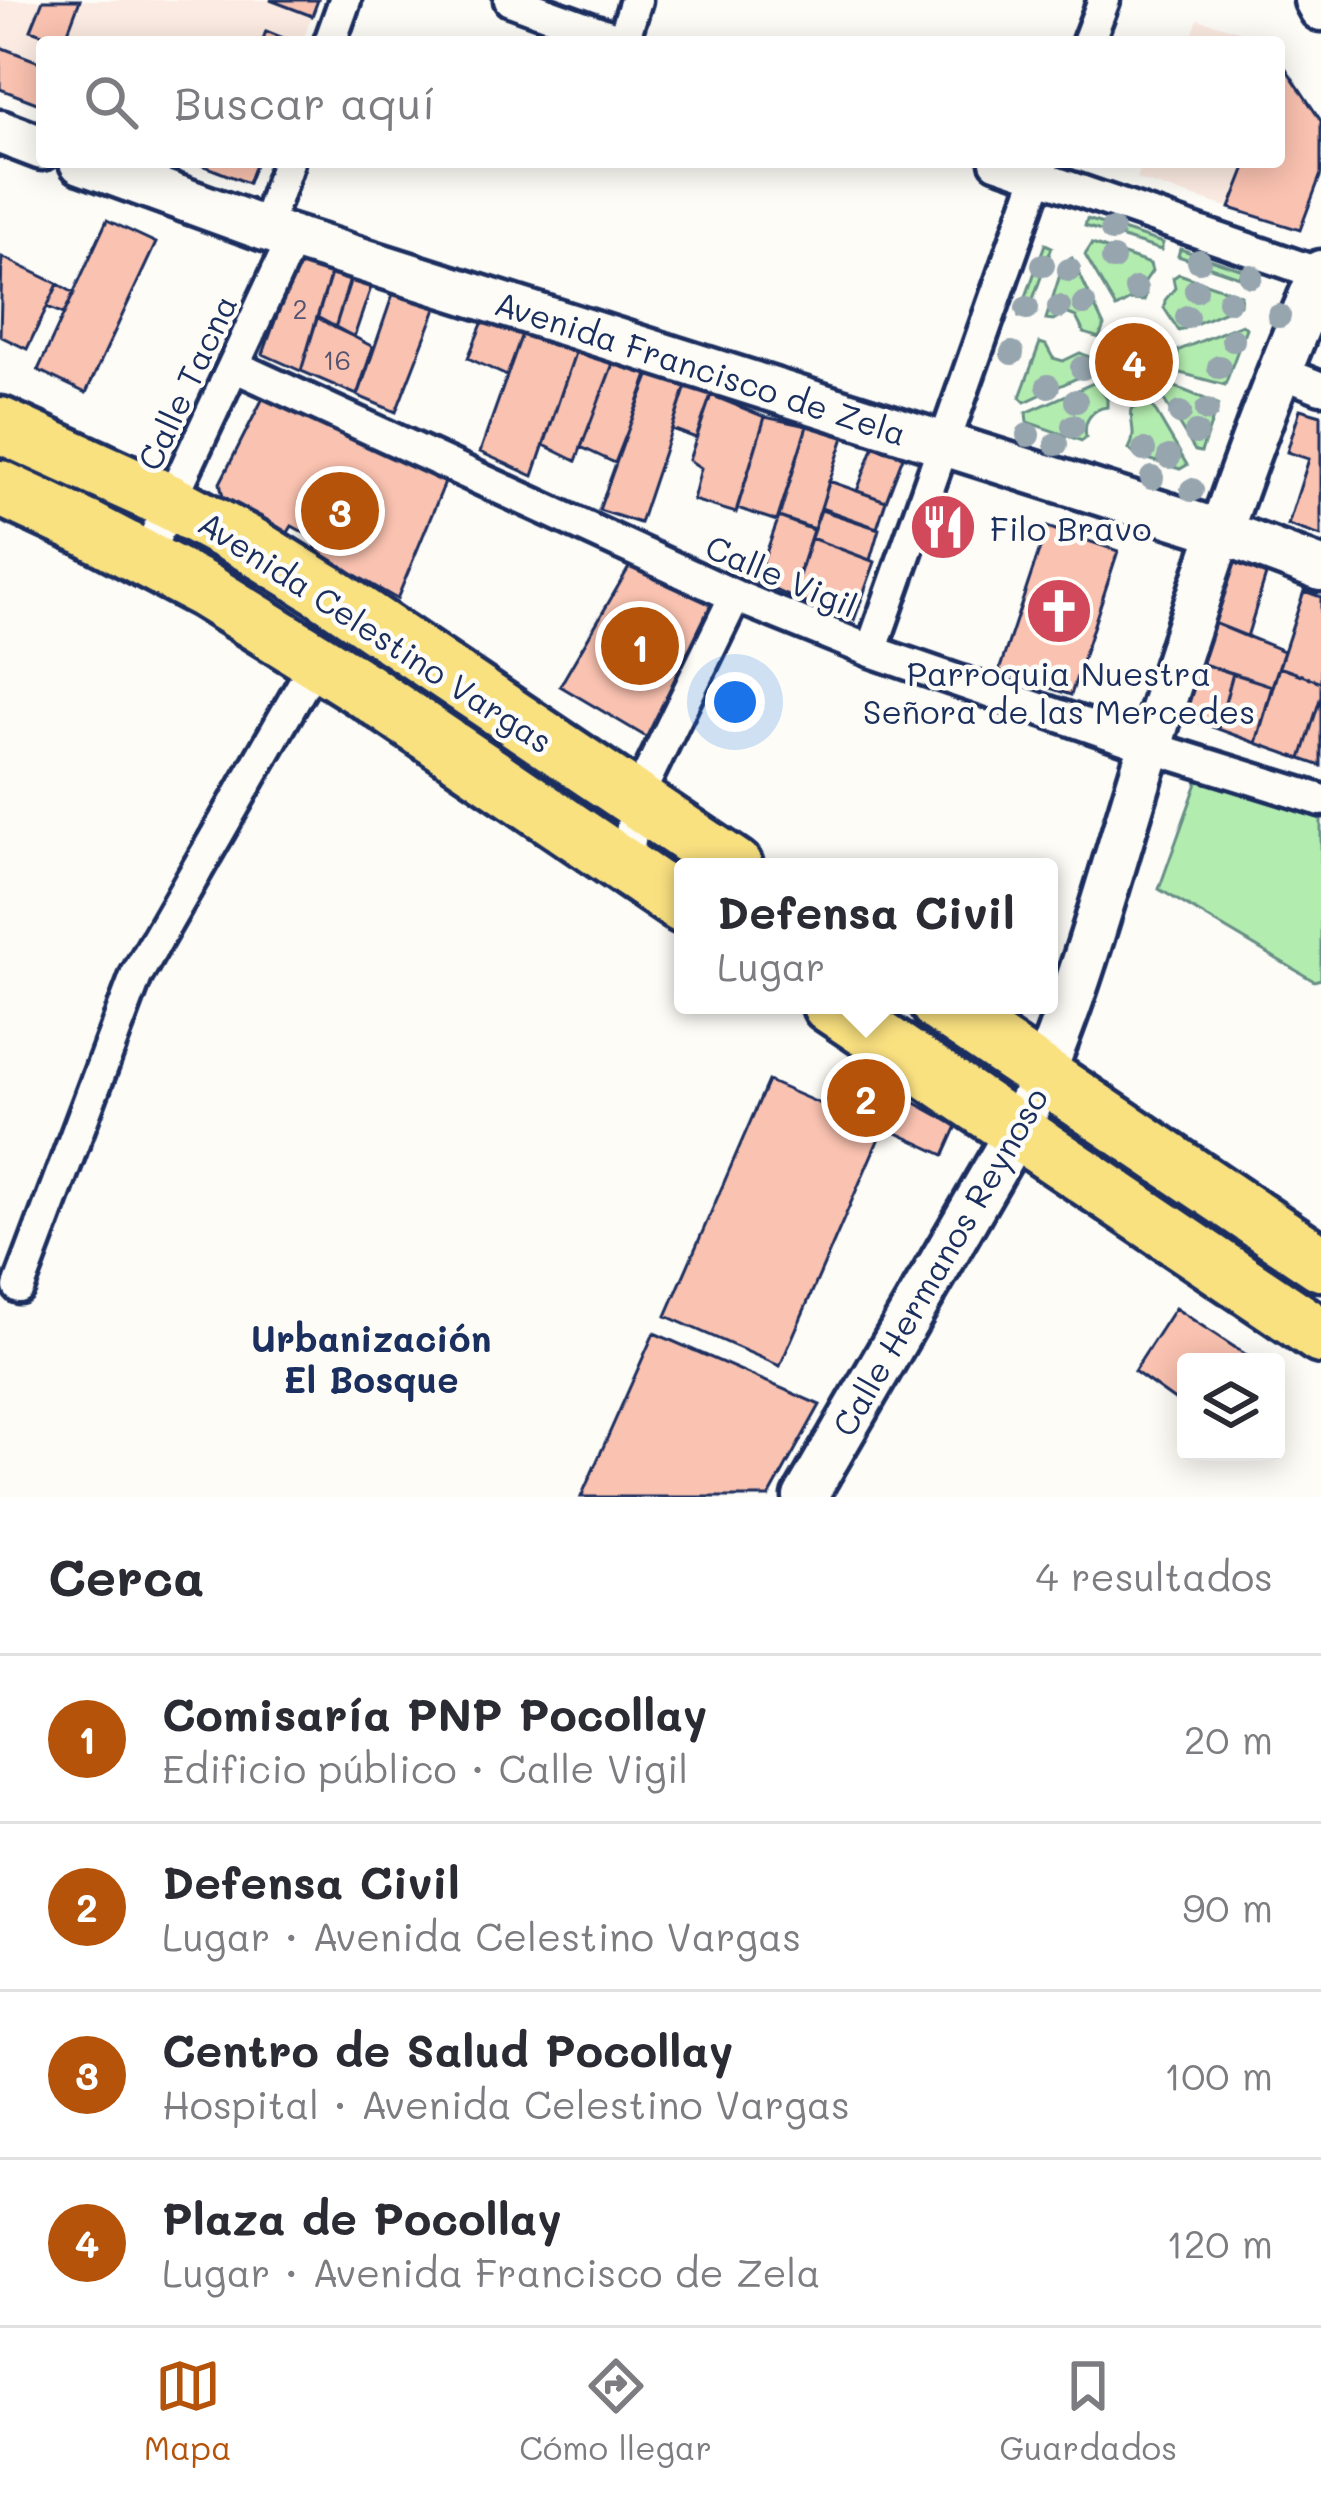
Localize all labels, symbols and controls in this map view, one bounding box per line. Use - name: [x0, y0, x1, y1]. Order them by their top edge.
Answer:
- search box: [36, 36, 1285, 168]
- icon: search: [78, 69, 144, 135]
- text: Buscar aquí: [174, 73, 436, 131]
- street label: Avenida Francisco de Zela: [490, 280, 912, 454]
- street label: Calle Tacna: [127, 287, 245, 477]
- house number: 2: [292, 291, 308, 326]
- pin: 4: [1095, 317, 1173, 407]
- house number: 16: [323, 342, 351, 377]
- pin: 3: [301, 466, 379, 556]
- restaurant icon: Filo Bravo: [908, 492, 978, 562]
- street label: Avenida Celestino Vargas: [191, 500, 561, 762]
- place label: Filo Bravo: [990, 506, 1152, 549]
- street label: Calle Vigil: [700, 524, 864, 626]
- church icon: Parroquia Nuestra Señora de las Mercedes: [1024, 576, 1094, 646]
- pin: 1: [601, 601, 679, 691]
- place label: Parroquia Nuestra Señora de las Mercedes: [863, 651, 1255, 732]
- your location: [705, 672, 765, 732]
- popup: [674, 858, 1058, 1014]
- text: Defensa Civil: [717, 882, 1015, 940]
- text: Lugar: [717, 940, 825, 991]
- pin: 2: [827, 1053, 905, 1143]
- street label: Calle Hermanos Reynoso: [821, 1079, 1057, 1444]
- district label: Urbanización El Bosque: [251, 1314, 491, 1402]
- map controls: [1177, 1353, 1285, 1461]
- button: layers: [1177, 1353, 1285, 1461]
- text: Cerca: [48, 1542, 205, 1609]
- text: 4 resultados: [1036, 1550, 1273, 1601]
- text: Comisaría PNP Pocollay: [162, 1684, 707, 1742]
- text: 1: [78, 1713, 96, 1764]
- text: 20 m: [1184, 1713, 1273, 1764]
- text: Edificio público · Calle Vigil: [162, 1742, 688, 1793]
- text: Defensa Civil: [162, 1852, 460, 1910]
- text: 2: [76, 1881, 98, 1932]
- text: 90 m: [1182, 1881, 1273, 1932]
- text: Lugar · Avenida Celestino Vargas: [162, 1910, 801, 1961]
- text: Centro de Salud Pocollay: [162, 2020, 734, 2078]
- text: 3: [75, 2049, 99, 2100]
- text: 100 m: [1164, 2049, 1273, 2100]
- text: Hospital · Avenida Celestino Vargas: [162, 2078, 850, 2129]
- text: Plaza de Pocollay: [162, 2188, 562, 2246]
- text: 4: [75, 2217, 99, 2268]
- text: 120 m: [1166, 2217, 1273, 2268]
- text: Lugar · Avenida Francisco de Zela: [162, 2246, 821, 2297]
- tab: Mapa: [144, 2353, 232, 2468]
- tab: Cómo llegar: [519, 2353, 712, 2468]
- tab: Guardados: [1000, 2353, 1177, 2468]

